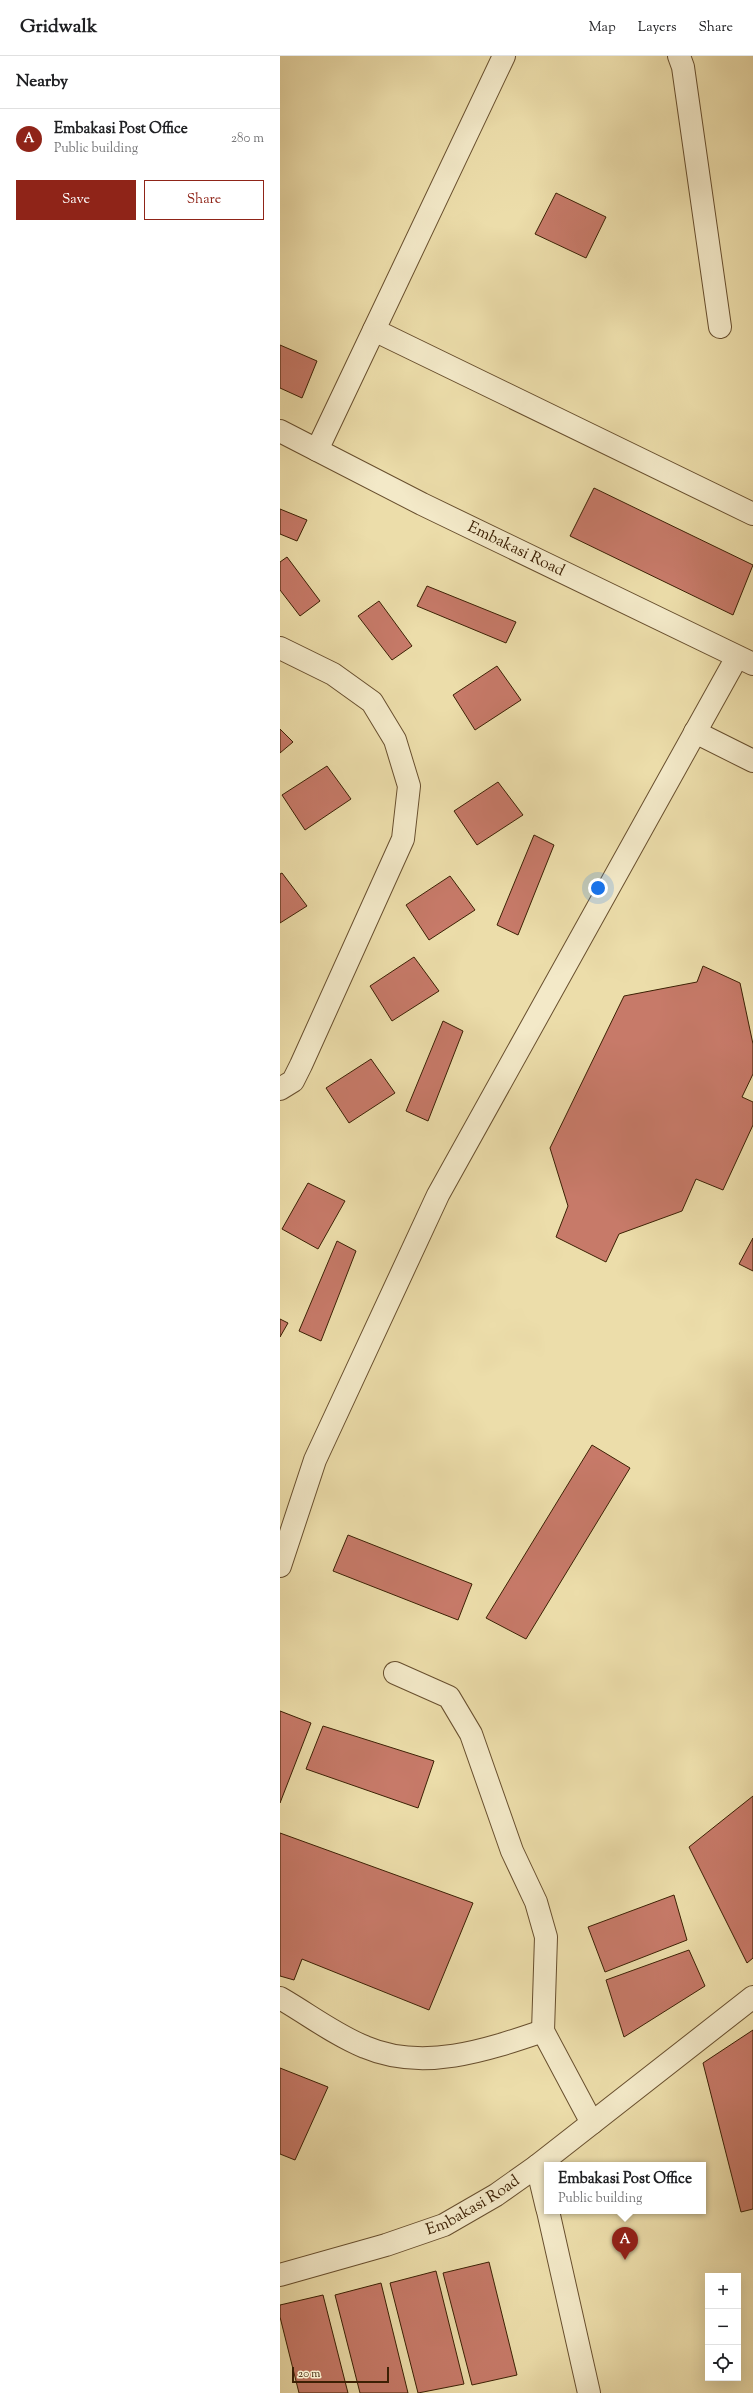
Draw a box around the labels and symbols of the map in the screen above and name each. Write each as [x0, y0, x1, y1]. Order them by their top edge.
street label: Embakasi Road [464, 516, 568, 583]
your location [588, 878, 608, 898]
street label: Embakasi Road [423, 2170, 525, 2242]
pin: A [612, 2227, 638, 2260]
scale bar [292, 2365, 389, 2384]

